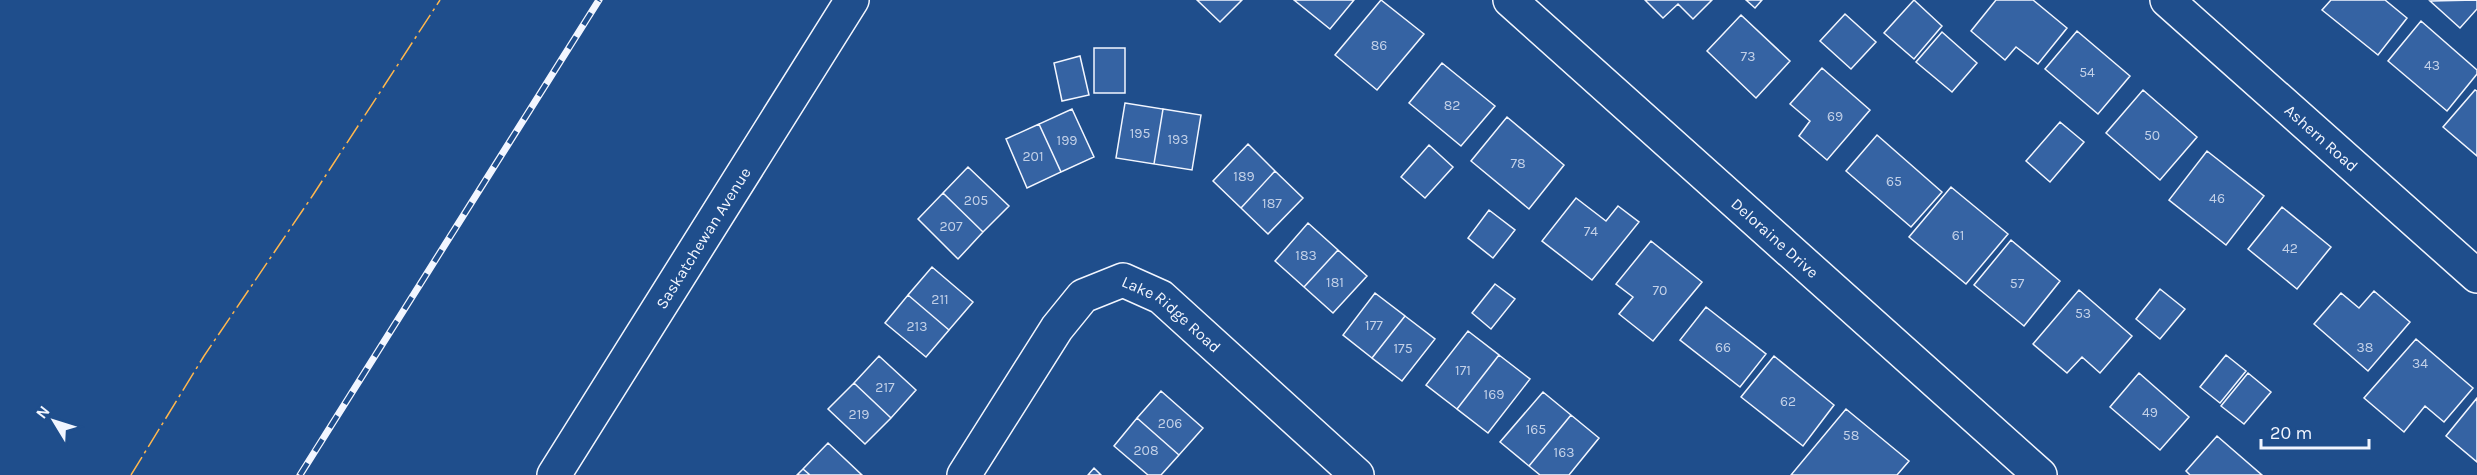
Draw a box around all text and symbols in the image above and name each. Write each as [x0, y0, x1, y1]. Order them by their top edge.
house number: 86 [1371, 37, 1387, 54]
house number: 73 [1741, 48, 1755, 65]
house number: 43 [2424, 57, 2440, 74]
house number: 54 [2079, 64, 2095, 81]
house number: 82 [1444, 97, 1460, 114]
street label: Ashern Road [2281, 100, 2362, 175]
house number: 69 [1827, 108, 1843, 125]
house number: 195 [1130, 125, 1150, 142]
house number: 50 [2144, 127, 2160, 144]
house number: 193 [1167, 131, 1189, 148]
house number: 199 [1057, 132, 1077, 149]
house number: 201 [1022, 148, 1044, 165]
house number: 78 [1510, 155, 1526, 172]
street label: Saskatchewan Avenue [651, 164, 754, 312]
house number: 189 [1233, 168, 1255, 185]
house number: 65 [1886, 173, 1902, 190]
house number: 46 [2209, 190, 2225, 207]
house number: 205 [964, 192, 988, 209]
street label: Deloraine Drive [1728, 194, 1823, 282]
house number: 187 [1262, 195, 1282, 212]
house number: 207 [940, 218, 963, 235]
house number: 74 [1584, 223, 1598, 240]
house number: 61 [1952, 227, 1964, 244]
house number: 42 [2282, 240, 2298, 257]
house number: 183 [1295, 247, 1317, 264]
street label: Lake Ridge Road [1119, 271, 1225, 356]
house number: 181 [1326, 274, 1344, 291]
house number: 57 [2010, 275, 2025, 292]
house number: 70 [1653, 282, 1667, 299]
house number: 211 [931, 291, 949, 308]
house number: 53 [2075, 305, 2091, 322]
house number: 177 [1365, 317, 1383, 334]
house number: 213 [906, 318, 928, 335]
house number: 66 [1715, 339, 1731, 356]
house number: 38 [2357, 339, 2373, 356]
house number: 175 [1393, 340, 1413, 357]
house number: 34 [2412, 355, 2428, 372]
house number: 171 [1455, 362, 1471, 379]
house number: 217 [875, 379, 895, 396]
house number: 169 [1484, 386, 1504, 403]
north arrow [24, 391, 84, 451]
house number: 62 [1780, 393, 1796, 410]
text: N [32, 402, 54, 422]
house number: 49 [2142, 404, 2158, 421]
house number: 219 [849, 406, 869, 423]
scale bar [2261, 412, 2369, 450]
house number: 206 [1158, 415, 1182, 432]
house number: 165 [1526, 421, 1546, 438]
text: 20 m [2270, 422, 2312, 444]
house number: 58 [1843, 427, 1859, 444]
house number: 208 [1133, 442, 1159, 459]
house number: 163 [1554, 444, 1574, 461]

